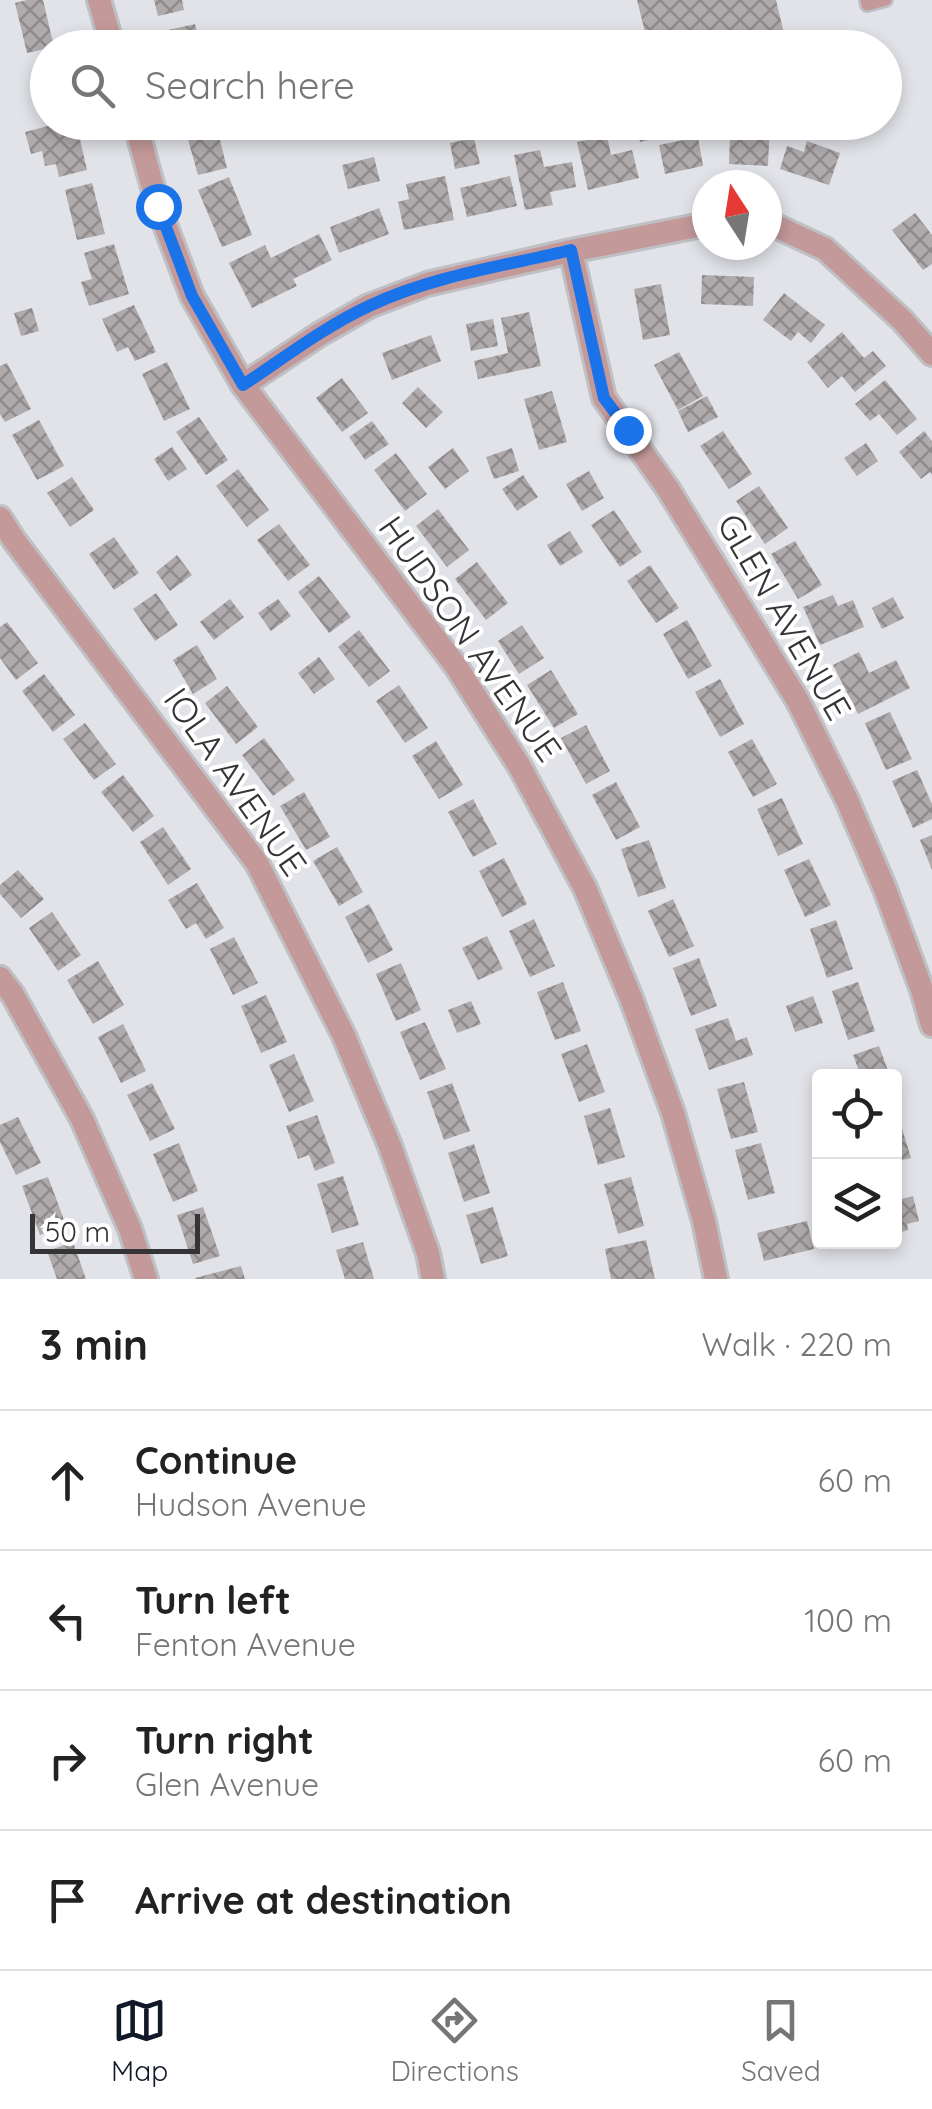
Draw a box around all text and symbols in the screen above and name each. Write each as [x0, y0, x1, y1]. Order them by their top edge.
search box [30, 30, 902, 140]
icon: search [65, 58, 120, 113]
text: Search here [145, 61, 355, 109]
north arrow [692, 170, 782, 260]
route start [136, 184, 182, 230]
route end [606, 408, 652, 454]
street label: GLEN AVENUE [708, 506, 862, 727]
street label: HUDSON AVENUE [370, 507, 572, 770]
street label: IOLA AVENUE [155, 679, 317, 884]
map controls [812, 1069, 902, 1249]
button: locate [812, 1069, 902, 1159]
button: layers [812, 1159, 902, 1249]
scale bar [30, 1209, 200, 1254]
text: 50 m [45, 1214, 110, 1249]
text: 3 min [40, 1318, 148, 1371]
text: Walk · 220 m [701, 1324, 892, 1364]
text: Continue [135, 1436, 297, 1484]
icon: ahead [40, 1453, 95, 1508]
text: 60 m [818, 1460, 892, 1500]
text: Hudson Avenue [135, 1484, 367, 1524]
text: Turn left [135, 1576, 291, 1624]
icon: left [40, 1593, 95, 1648]
text: 100 m [804, 1600, 892, 1640]
text: Fenton Avenue [135, 1624, 356, 1664]
text: Turn right [135, 1716, 314, 1764]
icon: right [40, 1733, 95, 1788]
text: 60 m [818, 1740, 892, 1780]
text: Glen Avenue [135, 1764, 319, 1804]
icon: arrive [40, 1873, 95, 1928]
text: Arrive at destination [135, 1876, 512, 1924]
tab: Map [111, 1993, 168, 2088]
tab: Directions [390, 1993, 519, 2088]
tab: Saved [741, 1993, 821, 2088]

